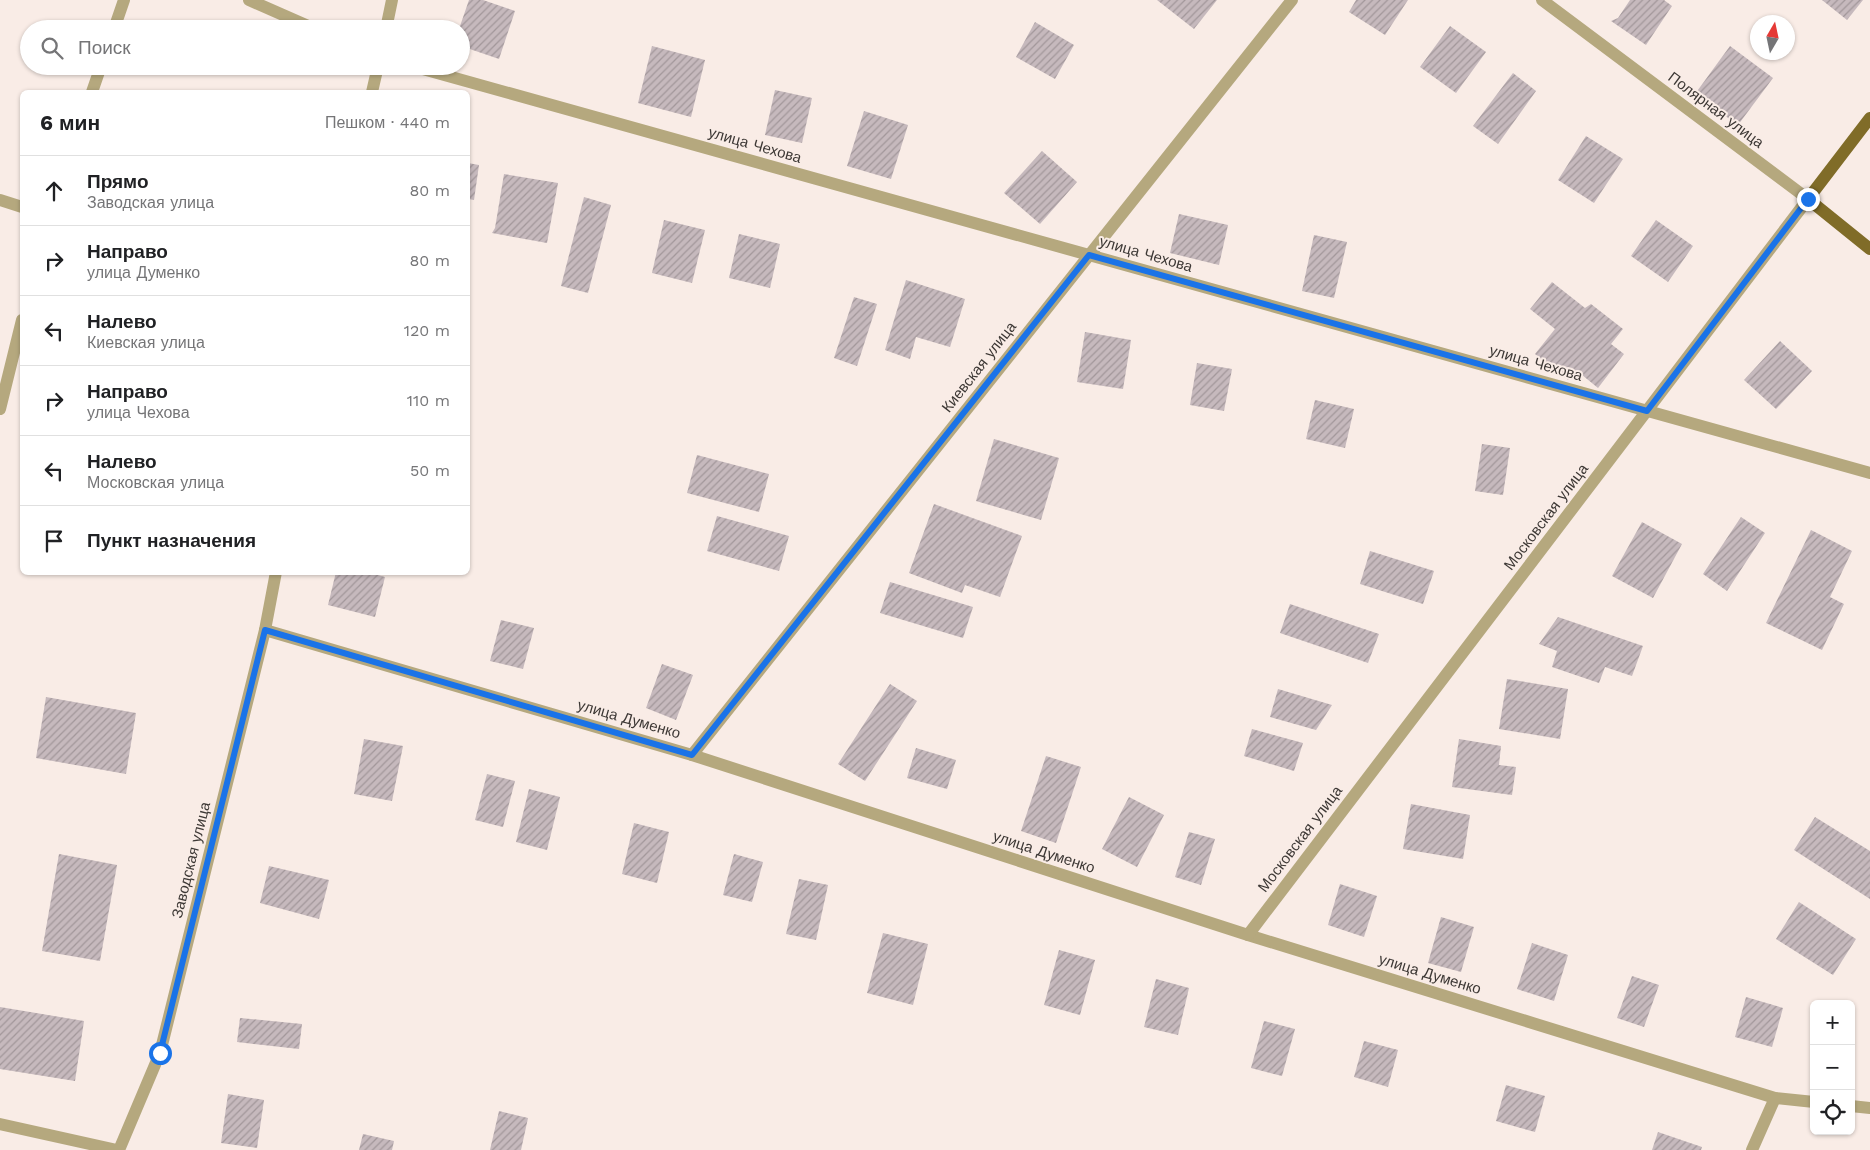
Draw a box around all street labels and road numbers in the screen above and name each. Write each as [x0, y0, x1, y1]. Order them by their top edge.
street label: Полярная улица [1665, 68, 1768, 152]
street label: улица Чехова [706, 123, 804, 167]
street label: улица Чехова [1097, 232, 1195, 276]
street label: Киевская улица [938, 317, 1021, 416]
street label: улица Чехова [1487, 341, 1585, 385]
street label: Московская улица [1500, 460, 1592, 574]
street label: улица Думенко [575, 696, 683, 742]
street label: Московская улица [1254, 782, 1346, 896]
street label: Заводская улица [168, 799, 214, 920]
street label: улица Думенко [991, 827, 1097, 877]
street label: улица Думенко [1377, 950, 1483, 998]

